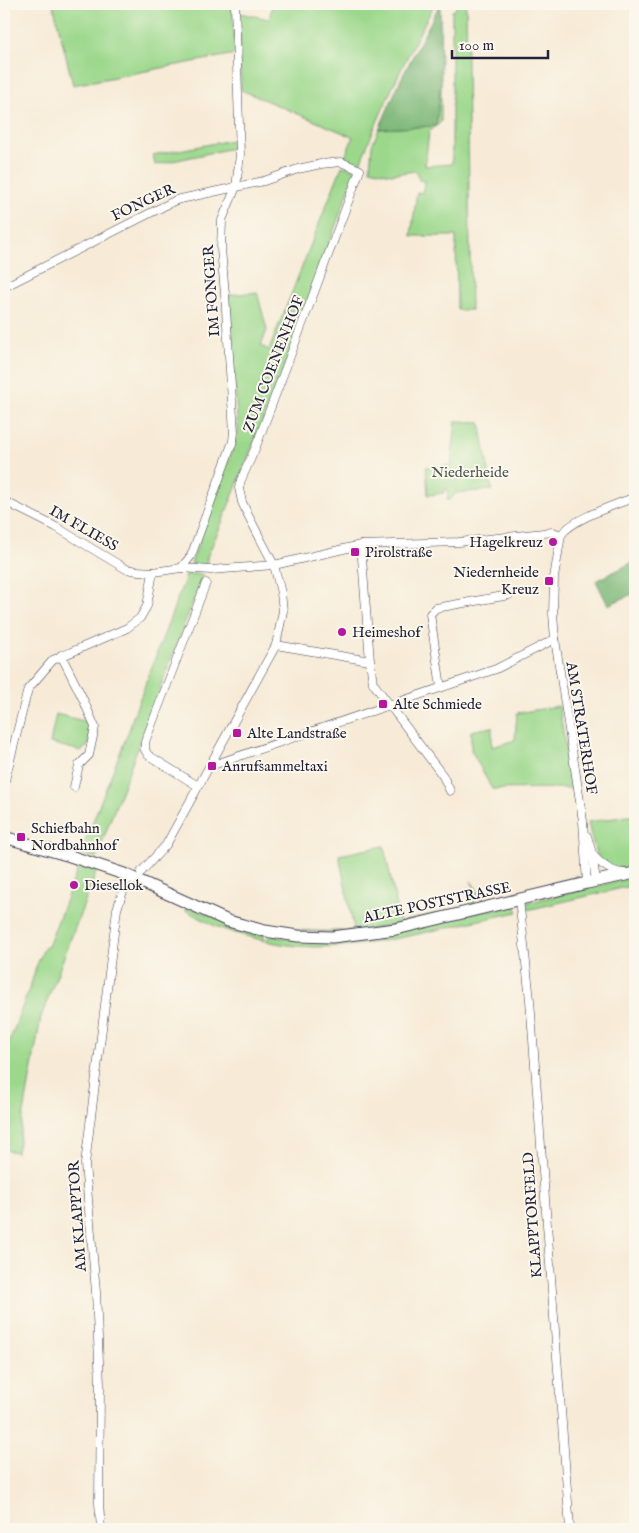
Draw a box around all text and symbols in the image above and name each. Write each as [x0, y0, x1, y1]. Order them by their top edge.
scale bar [452, 28, 548, 60]
text: 100 m [459, 36, 495, 55]
street label: FONGER [108, 179, 179, 225]
street label: IM FONGER [199, 244, 224, 338]
street label: ZUM COENENHOF [239, 293, 308, 435]
park label: Niederheide [431, 463, 509, 482]
street label: IM FLIESS [46, 501, 122, 556]
place label: Hagelkreuz [469, 533, 543, 552]
marker: Hagelkreuz [547, 536, 559, 548]
place label: Pirolstraße [365, 543, 432, 562]
marker: Pirolstraße [349, 546, 361, 558]
place label: Niedernheide Kreuz [453, 563, 539, 599]
marker: Niedernheide Kreuz [543, 575, 555, 587]
place label: Heimeshof [352, 623, 423, 642]
marker: Heimeshof [336, 626, 348, 638]
street label: AM STRATERHOF [561, 659, 601, 796]
place label: Alte Schmiede [392, 695, 482, 714]
marker: Alte Schmiede [377, 698, 389, 710]
place label: Alte Landstraße [246, 724, 347, 743]
marker: Alte Landstraße [231, 727, 243, 739]
place label: Anrufsammeltaxi [221, 757, 328, 776]
marker: Anrufsammeltaxi [206, 760, 218, 772]
place label: Schiefbahn Nordbahnhof [31, 819, 120, 855]
marker: Schiefbahn Nordbahnhof [15, 831, 27, 843]
place label: Diesellok [84, 876, 144, 895]
street label: ALTE POSTSTRASSE [361, 878, 513, 928]
marker: Diesellok [68, 879, 80, 891]
street label: KLAPPTORFELD [519, 1151, 546, 1279]
street label: AM KLAPPTOR [64, 1159, 91, 1273]

